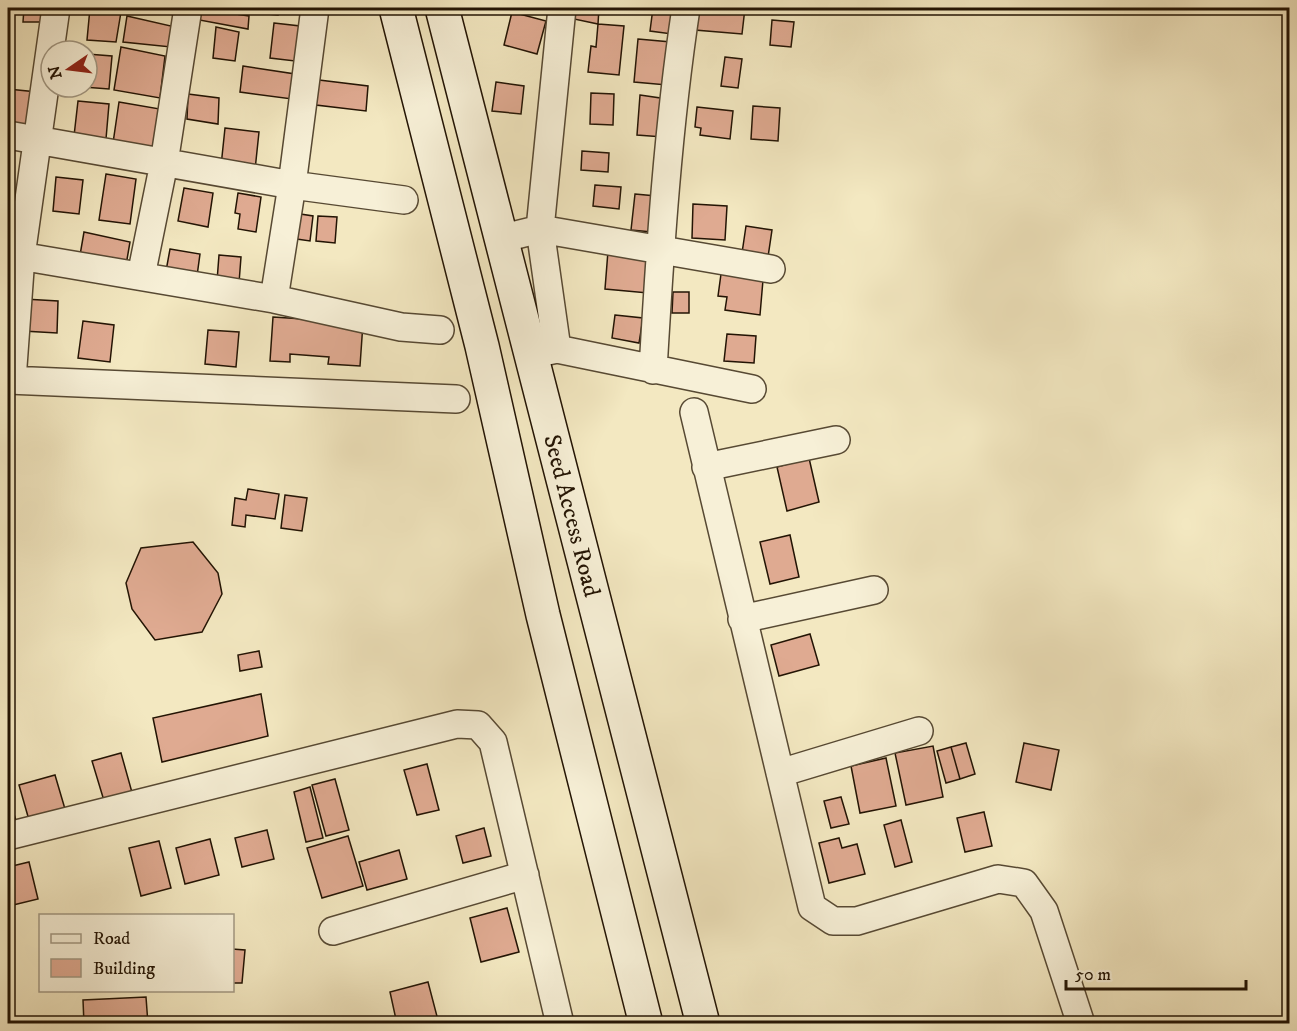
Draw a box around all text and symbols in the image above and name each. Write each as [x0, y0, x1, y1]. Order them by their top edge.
north arrow [39, 39, 99, 99]
text: N [44, 64, 67, 81]
street label: Seed Access Road [536, 431, 607, 600]
legend [39, 914, 234, 992]
text: Road [93, 928, 130, 950]
scale bar [1066, 953, 1246, 991]
text: Building [93, 958, 155, 980]
text: 50 m [1075, 964, 1111, 986]

